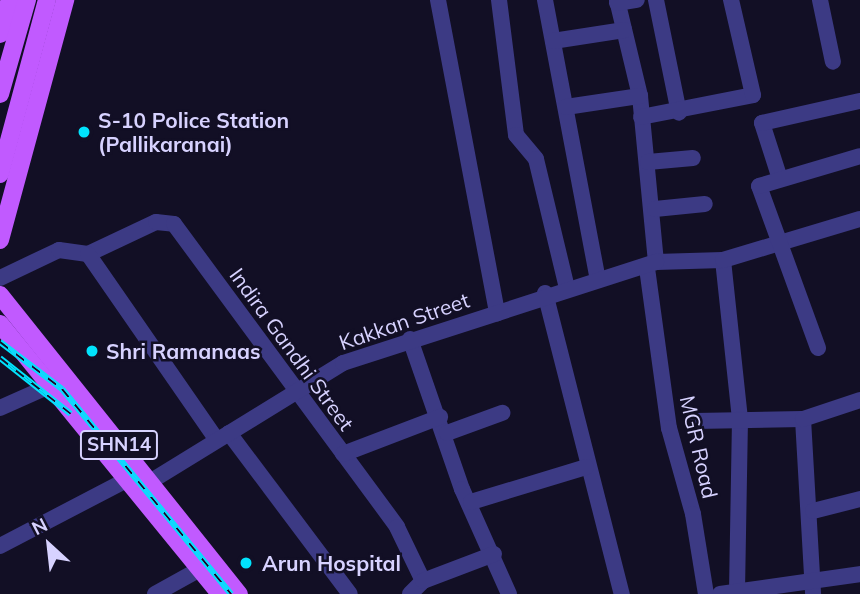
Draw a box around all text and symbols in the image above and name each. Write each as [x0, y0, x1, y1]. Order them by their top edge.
place label: S-10 Police Station (Pallikaranai) [98, 107, 289, 157]
marker: S-10 Police Station (Pallikaranai) [76, 124, 92, 140]
street label: Indira Gandhi Street [225, 263, 359, 435]
street label: Kakkan Street [336, 287, 472, 355]
place label: Shri Ramanaas [106, 338, 260, 364]
marker: Shri Ramanaas [84, 343, 100, 359]
street label: MGR Road [675, 393, 723, 501]
road number: SHN14 [79, 430, 159, 460]
north arrow [14, 510, 84, 580]
text: N [28, 512, 51, 540]
place label: Arun Hospital [262, 550, 401, 576]
marker: Arun Hospital [236, 553, 256, 573]

